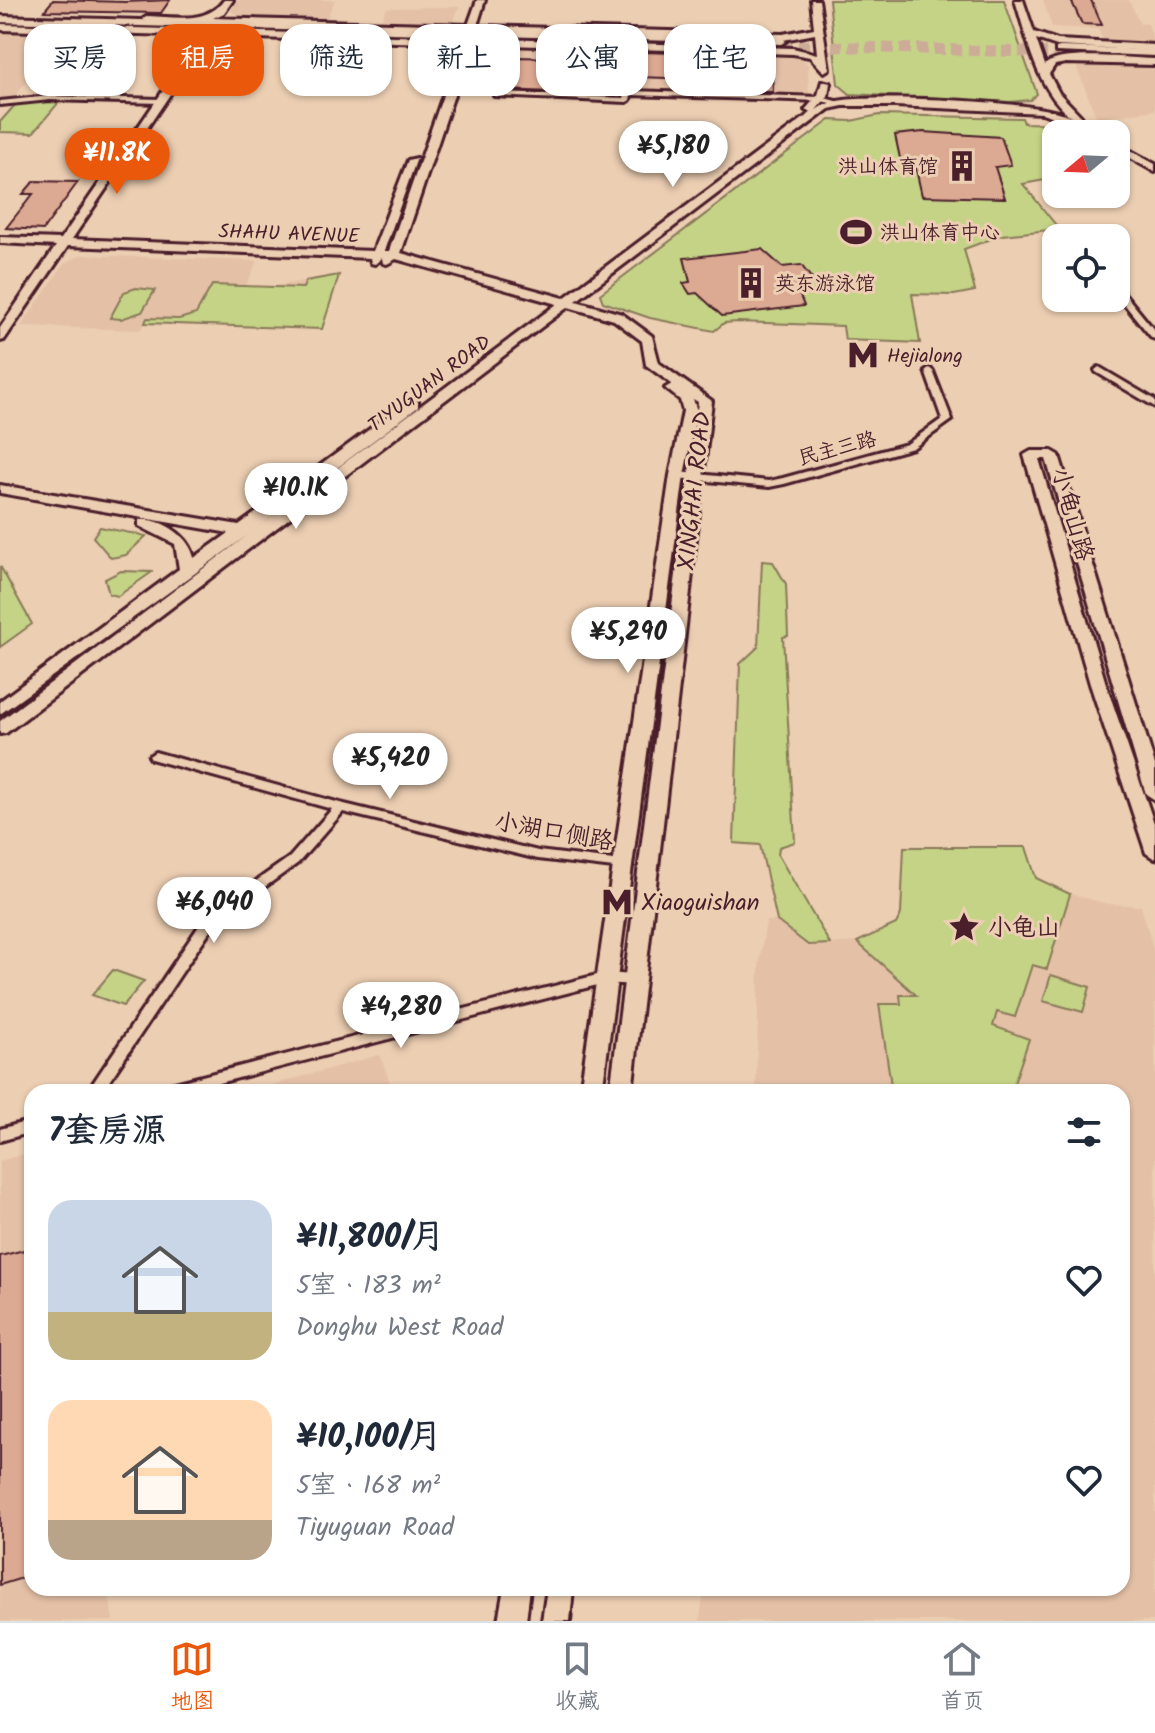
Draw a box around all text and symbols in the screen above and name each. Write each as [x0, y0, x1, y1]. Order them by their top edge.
chip: 买房 [24, 24, 136, 96]
chip: 租房 [152, 24, 264, 96]
chip: 筛选 [280, 24, 392, 96]
chip: 新上 [408, 24, 520, 96]
chip: 公寓 [536, 24, 648, 96]
chip: 住宅 [664, 24, 776, 96]
north arrow [1042, 120, 1130, 208]
map controls [1042, 120, 1130, 312]
pin: ¥5,180 [608, 121, 738, 189]
text: ¥5,180 [637, 126, 709, 168]
pin: ¥11.8K [52, 128, 182, 196]
text: ¥11.8K [83, 133, 151, 175]
building icon: 洪山体育馆 [945, 149, 979, 183]
place label: 洪山体育馆 [838, 152, 938, 184]
sports icon: 洪山体育中心 [839, 215, 873, 249]
street label: SHAHU AVENUE [218, 217, 361, 253]
place label: 洪山体育中心 [880, 218, 1000, 250]
button: locate [1042, 224, 1130, 312]
building icon: 英东游泳馆 [734, 266, 768, 300]
place label: 英东游泳馆 [775, 269, 875, 301]
street label: TIYUGUAN ROAD [362, 327, 499, 442]
metro station icon: Hejialong [846, 338, 880, 372]
place label: Hejialong [887, 341, 963, 373]
street label: XINGHAI ROAD [668, 410, 723, 573]
street label: 民主三路 [795, 424, 881, 476]
pin: ¥10.1K [231, 463, 361, 531]
street label: 小龟山路 [1040, 463, 1104, 566]
text: ¥10.1K [263, 468, 329, 510]
pin: ¥5,290 [563, 607, 693, 675]
text: ¥5,290 [589, 612, 667, 654]
pin: ¥5,420 [325, 733, 455, 801]
text: ¥5,420 [351, 738, 429, 780]
street label: 小湖口侧路 [491, 803, 616, 862]
pin: ¥6,040 [149, 877, 279, 945]
text: ¥6,040 [175, 882, 253, 924]
place label: Xiaoguishan [641, 884, 760, 923]
metro station icon: Xiaoguishan [600, 885, 634, 919]
place label: 小龟山 [988, 909, 1060, 948]
place icon: 小龟山 [947, 910, 981, 944]
pin: ¥4,280 [336, 982, 466, 1050]
text: ¥4,280 [361, 987, 441, 1029]
text: 7套房源 [48, 1105, 166, 1159]
icon: filters [1062, 1110, 1106, 1154]
text: ¥11,800/月 [296, 1211, 445, 1265]
icon: home [112, 1232, 208, 1328]
icon: heart [1062, 1258, 1106, 1302]
text: 5室 · 183 m² [296, 1265, 441, 1307]
text: Donghu West Road [296, 1307, 503, 1349]
text: ¥10,100/月 [296, 1411, 442, 1465]
icon: home [112, 1432, 208, 1528]
icon: heart [1062, 1458, 1106, 1502]
text: 5室 · 168 m² [296, 1465, 440, 1507]
text: Tiyuguan Road [296, 1507, 454, 1549]
tab: 地图 [170, 1637, 215, 1720]
tab: 收藏 [555, 1637, 600, 1720]
tab: 首页 [940, 1637, 985, 1720]

